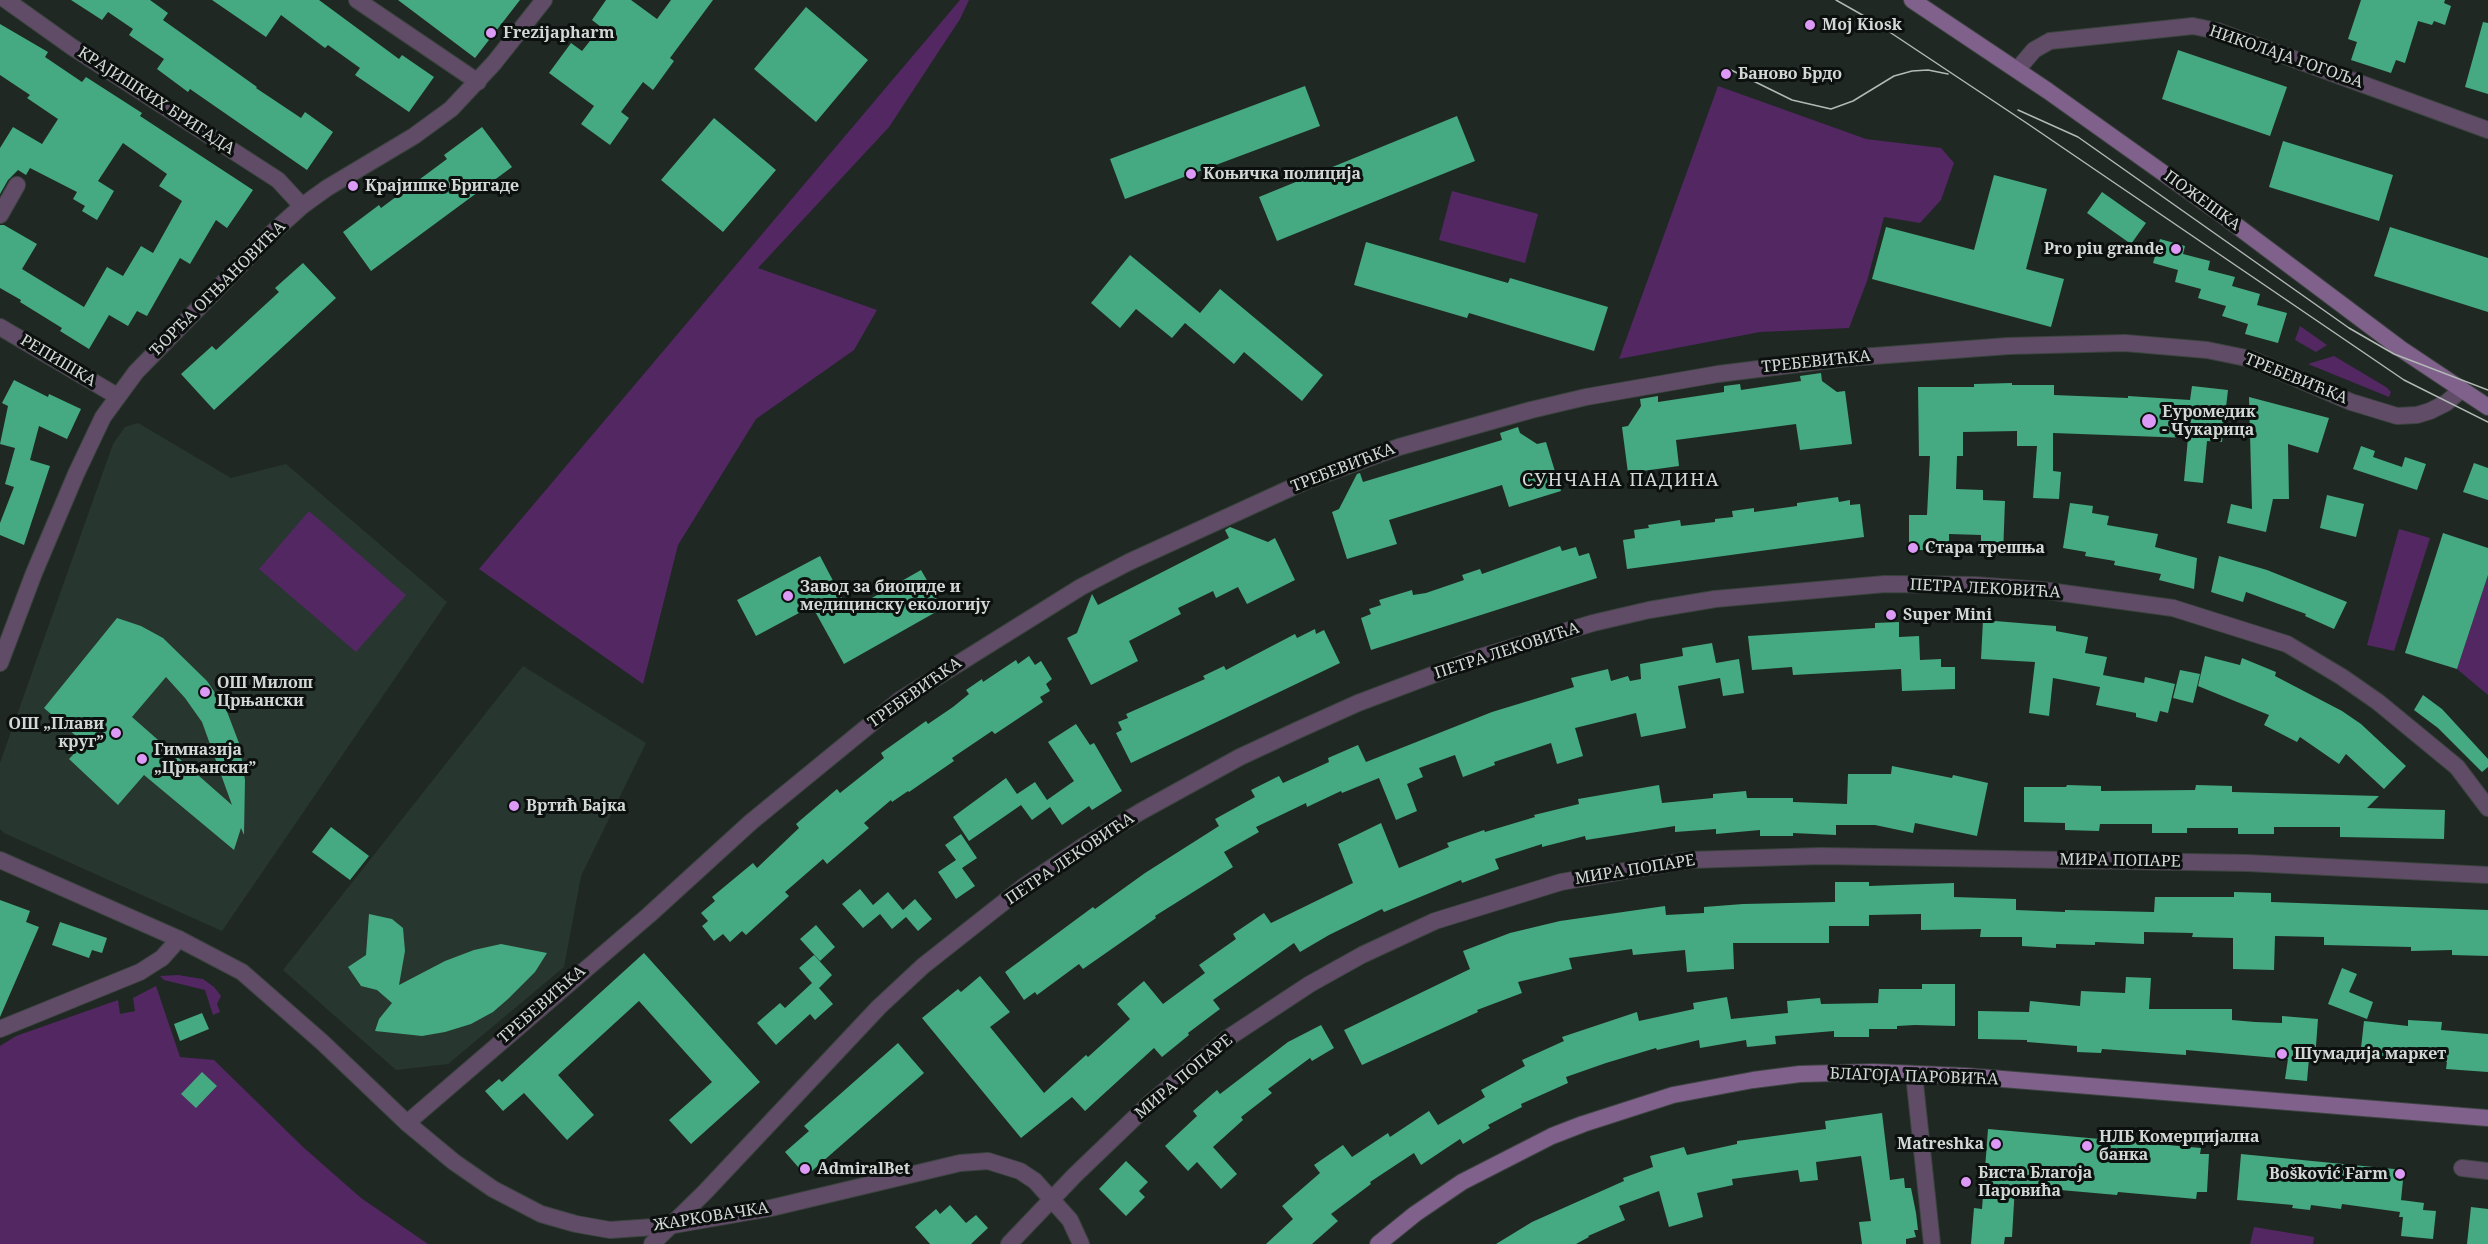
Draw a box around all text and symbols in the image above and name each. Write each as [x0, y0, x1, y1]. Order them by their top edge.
place label: Moj Kiosk [1822, 15, 1902, 35]
marker: Moj Kiosk [1803, 18, 1817, 32]
street label: НИКОЛАЈА ГОГОЉА [2207, 22, 2365, 92]
place label: Frezijapharm [503, 23, 614, 43]
marker: Frezijapharm [484, 26, 498, 40]
street label: КРАЈИШКИХ БРИГАДА [74, 43, 238, 159]
place label: Баново Брдо [1738, 64, 1842, 84]
marker: Баново Брдо [1719, 67, 1733, 81]
place label: Коњичка полиција [1203, 164, 1361, 184]
marker: Коњичка полиција [1184, 167, 1198, 181]
street label: ПОЖЕШКА [2160, 167, 2244, 235]
place label: Крајишке Бригаде [365, 176, 519, 196]
marker: Крајишке Бригаде [346, 179, 360, 193]
street label: ЂОРЂА ОГЊАНОВИЋА [146, 217, 290, 361]
place label: Pro piu grande [2044, 239, 2164, 259]
marker: Pro piu grande [2169, 242, 2183, 256]
street label: РЕПИШКА [17, 331, 99, 391]
street label: ТРЕБЕВИЋКА [1761, 347, 1871, 377]
street label: ТРЕБЕВИЋКА [2242, 350, 2350, 408]
place label: Еуромедик - Чукарица [2162, 402, 2256, 440]
marker: Еуромедик - Чукарица [2140, 412, 2158, 430]
street label: ТРЕБЕВИЋКА [1288, 439, 1398, 497]
district label: СУНЧАНА ПАДИНА [1522, 470, 1720, 492]
place label: Стара трешња [1925, 538, 2045, 558]
marker: Стара трешња [1906, 541, 1920, 555]
street label: ПЕТРА ЛЕКОВИЋА [1909, 575, 2061, 603]
place label: Завод за биоциде и медицинску екологију [800, 577, 990, 615]
marker: Завод за биоциде и медицинску екологију [781, 589, 795, 603]
place label: Super Mini [1903, 605, 1992, 625]
marker: Super Mini [1884, 608, 1898, 622]
street label: ПЕТРА ЛЕКОВИЋА [1432, 619, 1582, 683]
street label: ТРЕБЕВИЋКА [865, 654, 965, 732]
place label: ОШ Милош Црњански [217, 673, 313, 711]
marker: ОШ Милош Црњански [198, 685, 212, 699]
place label: ОШ „Плави круг” [9, 714, 104, 752]
marker: ОШ „Плави круг” [109, 726, 123, 740]
place label: Гимназија „Црњански” [154, 740, 256, 778]
marker: Гимназија „Црњански” [135, 752, 149, 766]
place label: Вртић Бајка [526, 796, 626, 816]
marker: Вртић Бајка [507, 799, 521, 813]
street label: ПЕТРА ЛЕКОВИЋА [1002, 809, 1138, 909]
street label: МИРА ПОПАРЕ [2059, 850, 2181, 872]
street label: МИРА ПОПАРЕ [1573, 851, 1697, 889]
street label: ТРЕБЕВИЋКА [494, 962, 590, 1048]
street label: МИРА ПОПАРЕ [1131, 1031, 1237, 1123]
place label: Шумадија маркет [2294, 1044, 2446, 1064]
marker: Шумадија маркет [2275, 1047, 2289, 1061]
street label: БЛАГОЈА ПАРОВИЋА [1829, 1064, 1999, 1090]
place label: НЛБ Комерцијална банка [2099, 1127, 2259, 1165]
place label: Matreshka [1897, 1134, 1984, 1154]
marker: Matreshka [1989, 1137, 2003, 1151]
marker: НЛБ Комерцијална банка [2080, 1139, 2094, 1153]
place label: AdmiralBet [817, 1159, 910, 1179]
marker: AdmiralBet [798, 1162, 812, 1176]
place label: Биста Благоја Паровића [1978, 1163, 2092, 1201]
place label: Bošković Farm [2269, 1164, 2388, 1184]
marker: Bošković Farm [2393, 1167, 2407, 1181]
marker: Биста Благоја Паровића [1959, 1175, 1973, 1189]
street label: ЖАРКОВАЧКА [652, 1198, 770, 1236]

